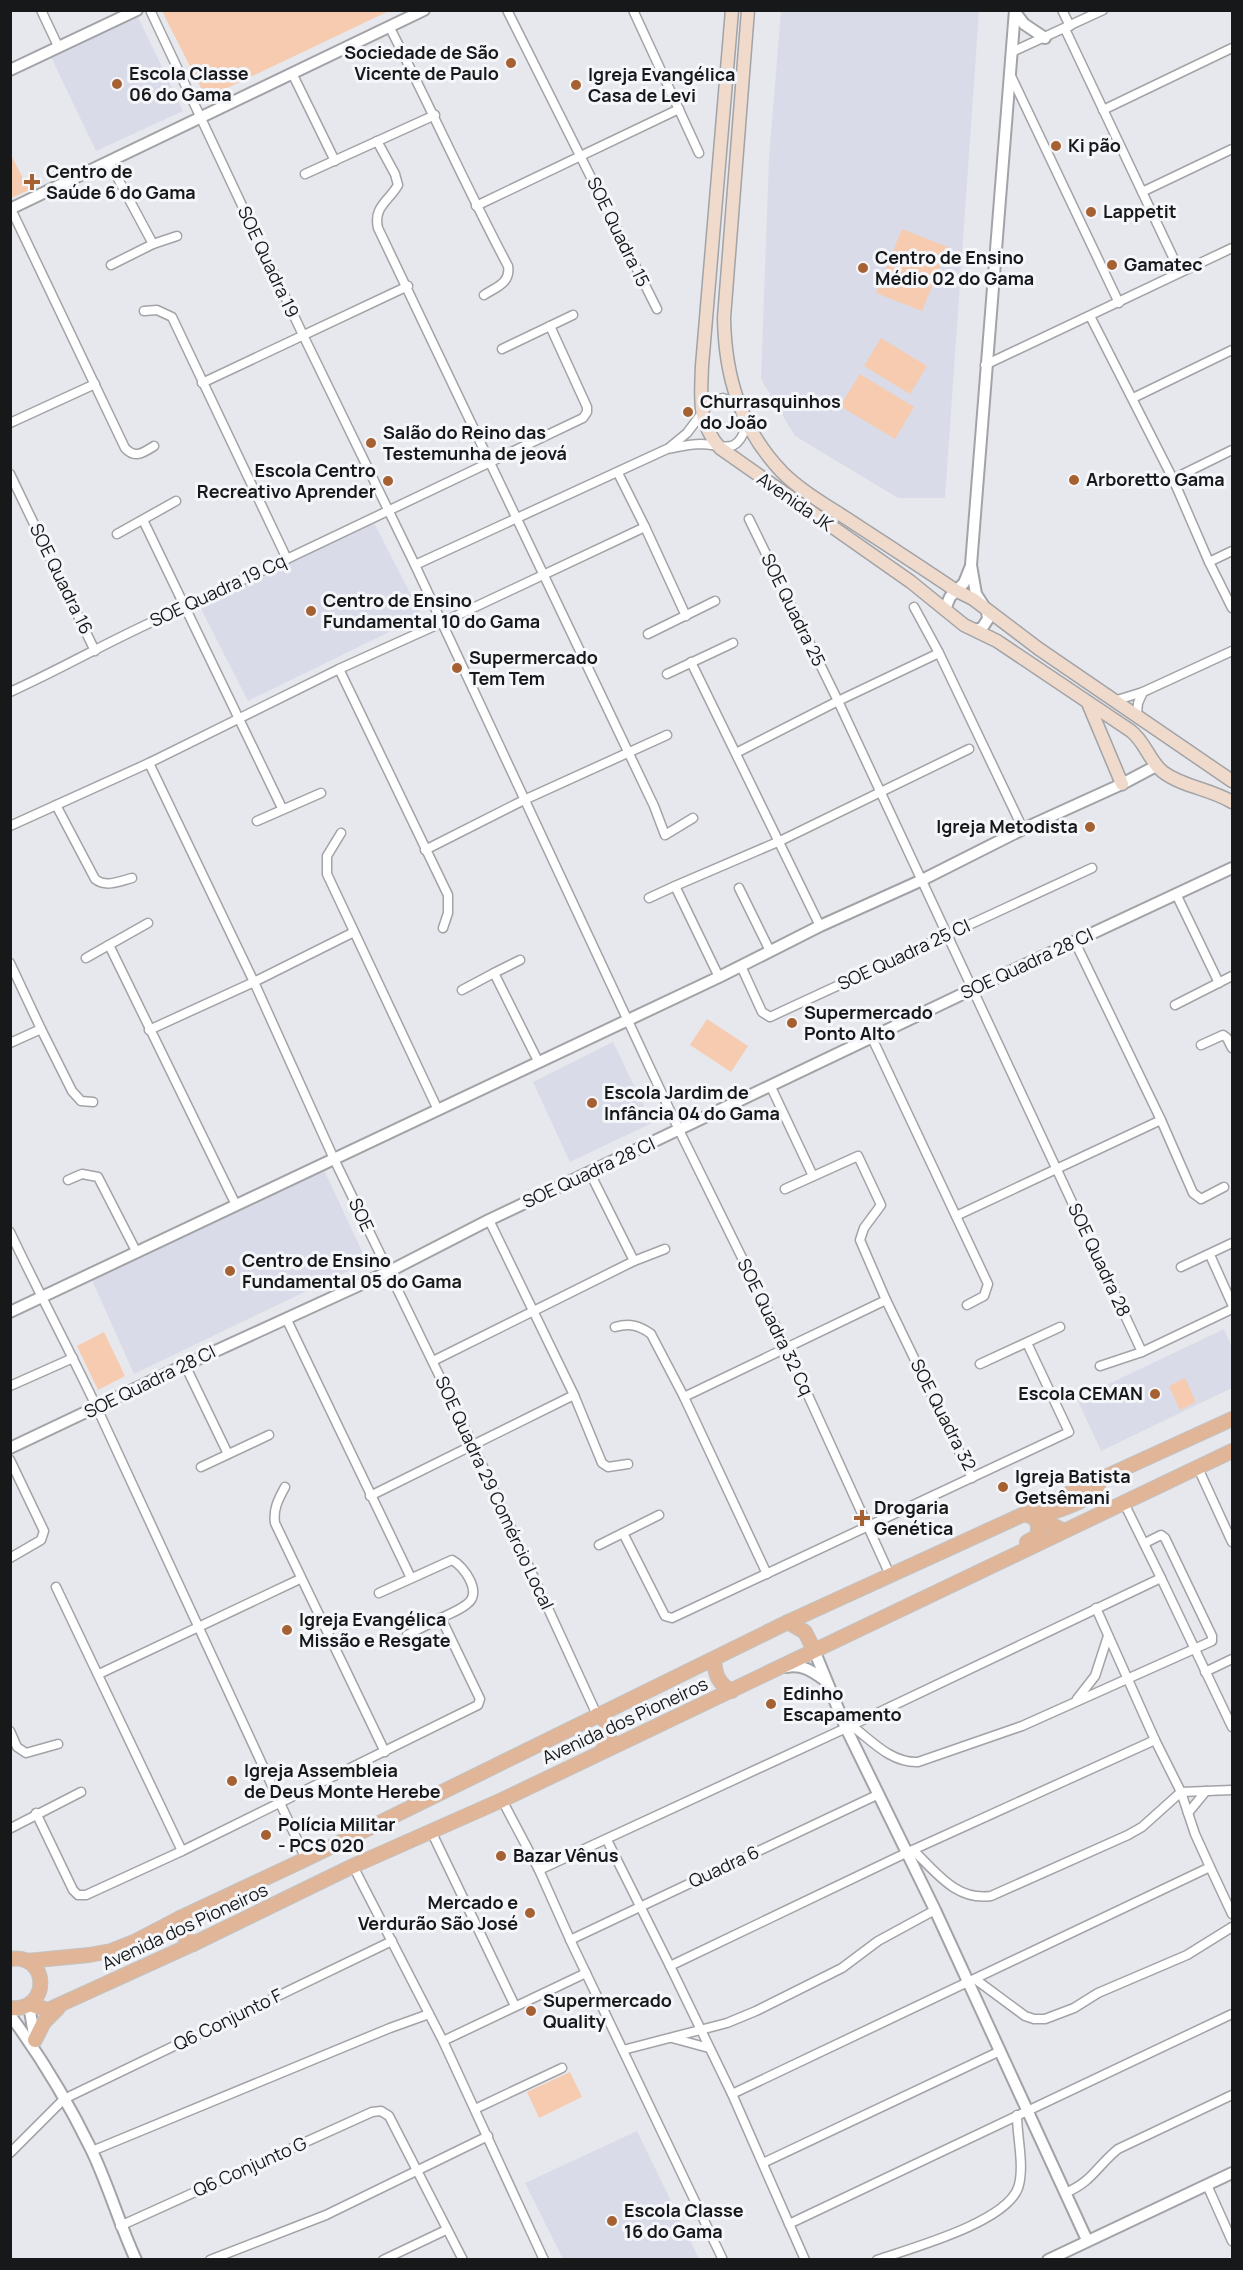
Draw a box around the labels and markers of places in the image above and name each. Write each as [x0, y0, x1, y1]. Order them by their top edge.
place label: Sociedade de São Vicente de Paulo [344, 40, 499, 85]
marker: Sociedade de São Vicente de Paulo [504, 56, 518, 70]
place label: Escola Classe 06 do Gama [129, 61, 249, 106]
place label: Igreja Evangélica Casa de Levi [588, 62, 735, 107]
marker: Escola Classe 06 do Gama [110, 77, 124, 91]
marker: Igreja Evangélica Casa de Levi [569, 78, 583, 92]
place label: Ki pão [1068, 133, 1121, 157]
marker: Ki pão [1049, 139, 1063, 153]
place label: Centro de Saúde 6 do Gama [46, 159, 196, 204]
marker: Centro de Saúde 6 do Gama [23, 173, 41, 191]
place label: Lappetit [1103, 199, 1177, 223]
marker: Lappetit [1084, 205, 1098, 219]
place label: Centro de Ensino Médio 02 do Gama [875, 245, 1034, 290]
place label: Gamatec [1124, 252, 1203, 276]
marker: Gamatec [1105, 258, 1119, 272]
marker: Centro de Ensino Médio 02 do Gama [856, 261, 870, 275]
place label: Churrasquinhos do João [700, 389, 841, 434]
marker: Churrasquinhos do João [681, 405, 695, 419]
place label: Salão do Reino das Testemunha de jeová [383, 420, 567, 465]
marker: Salão do Reino das Testemunha de jeová [364, 436, 378, 450]
place label: Escola Centro Recreativo Aprender [197, 458, 376, 503]
place label: Arboretto Gama [1086, 467, 1225, 491]
marker: Arboretto Gama [1067, 473, 1081, 487]
marker: Escola Centro Recreativo Aprender [381, 474, 395, 488]
place label: Centro de Ensino Fundamental 10 do Gama [323, 588, 540, 633]
marker: Centro de Ensino Fundamental 10 do Gama [304, 604, 318, 618]
place label: Supermercado Tem Tem [469, 645, 598, 690]
marker: Supermercado Tem Tem [450, 661, 464, 675]
place label: Igreja Metodista [936, 814, 1078, 838]
marker: Igreja Metodista [1083, 820, 1097, 834]
place label: Supermercado Ponto Alto [804, 1000, 933, 1045]
marker: Supermercado Ponto Alto [785, 1016, 799, 1030]
place label: Escola Jardim de Infância 04 do Gama [604, 1080, 780, 1125]
marker: Escola Jardim de Infância 04 do Gama [585, 1096, 599, 1110]
place label: Centro de Ensino Fundamental 05 do Gama [242, 1248, 462, 1293]
marker: Centro de Ensino Fundamental 05 do Gama [223, 1264, 237, 1278]
place label: Escola CEMAN [1018, 1381, 1143, 1405]
marker: Escola CEMAN [1148, 1387, 1162, 1401]
place label: Igreja Batista Getsêmani [1015, 1464, 1131, 1509]
marker: Igreja Batista Getsêmani [996, 1480, 1010, 1494]
place label: Drogaria Genética [874, 1495, 953, 1540]
marker: Drogaria Genética [855, 1511, 869, 1525]
place label: Igreja Evangélica Missão e Resgate [299, 1607, 451, 1652]
marker: Igreja Evangélica Missão e Resgate [280, 1623, 294, 1637]
place label: Edinho Escapamento [783, 1681, 902, 1726]
marker: Edinho Escapamento [764, 1697, 778, 1711]
place label: Igreja Assembleia de Deus Monte Herebe [244, 1758, 441, 1803]
marker: Igreja Assembleia de Deus Monte Herebe [225, 1774, 239, 1788]
place label: Polícia Militar - PCS 020 [278, 1812, 396, 1857]
marker: Polícia Militar - PCS 020 [259, 1828, 273, 1842]
place label: Bazar Vênus [513, 1843, 619, 1867]
marker: Bazar Vênus [494, 1849, 508, 1863]
place label: Mercado e Verdurão São José [358, 1890, 518, 1935]
marker: Mercado e Verdurão São José [523, 1906, 537, 1920]
place label: Supermercado Quality [543, 1988, 672, 2033]
marker: Supermercado Quality [524, 2004, 538, 2018]
place label: Escola Classe 16 do Gama [624, 2198, 744, 2243]
marker: Escola Classe 16 do Gama [605, 2214, 619, 2228]

